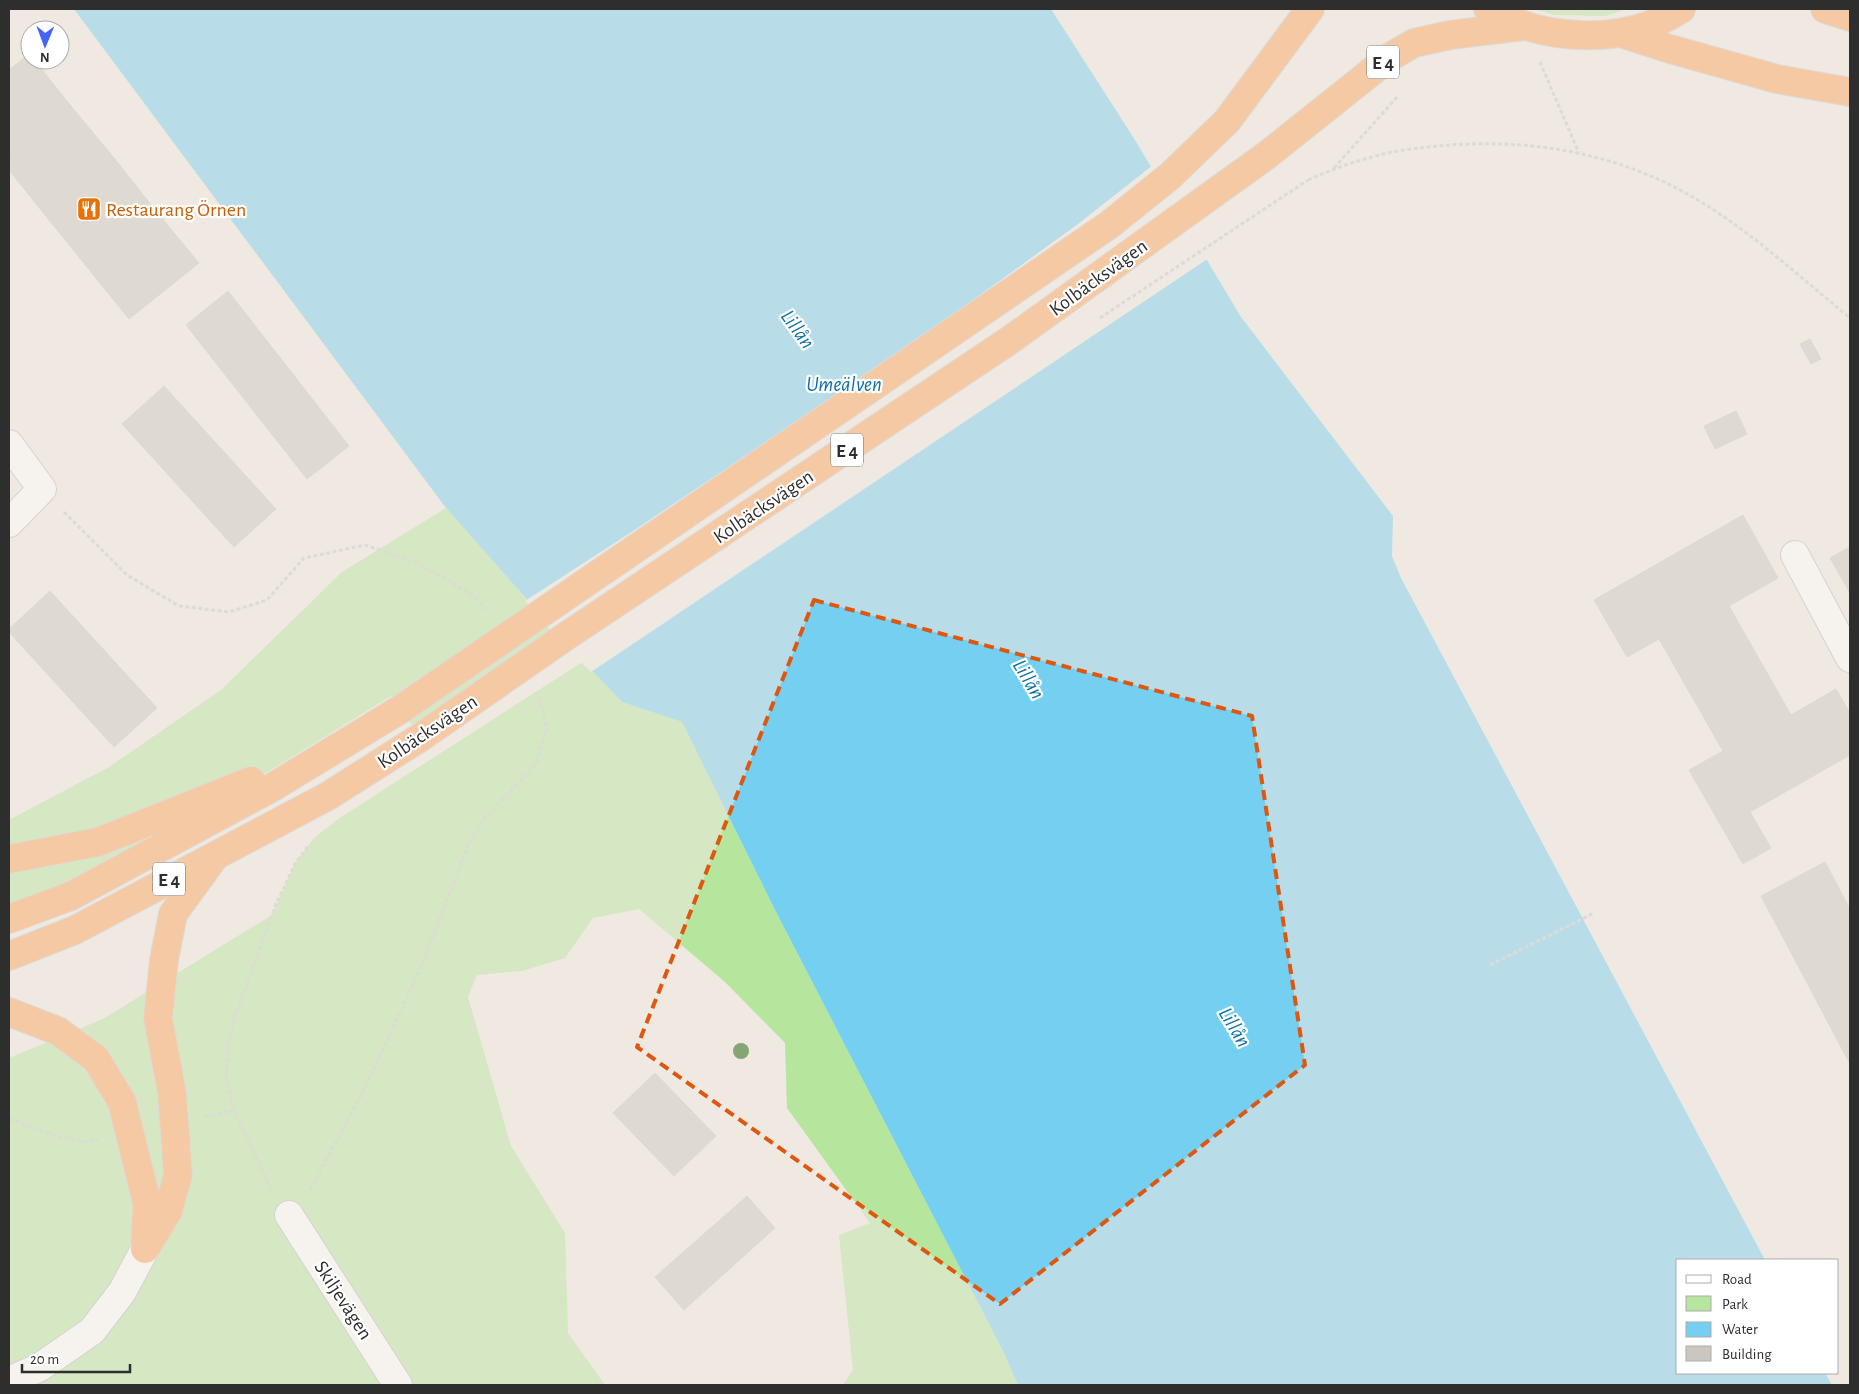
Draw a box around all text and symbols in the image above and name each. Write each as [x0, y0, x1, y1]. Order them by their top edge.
north arrow [20, 20, 70, 70]
road number: E 4 [1367, 46, 1399, 78]
text: N [40, 50, 50, 64]
restaurant icon: Restaurang Örnen [76, 196, 102, 222]
place label: Restaurang Örnen [106, 200, 246, 220]
street label: Kolbäcksvägen [1046, 236, 1151, 320]
water label: Lillån [777, 306, 819, 353]
water label: Umeälven [806, 374, 882, 395]
road number: E 4 [831, 434, 863, 466]
street label: Kolbäcksvägen [710, 466, 817, 547]
water label: Lillån [1009, 656, 1048, 703]
street label: Kolbäcksvägen [374, 691, 481, 772]
road number: E 4 [153, 862, 185, 896]
water label: Lillån [1215, 1004, 1254, 1051]
street label: Skiljevägen [310, 1258, 376, 1343]
legend [1676, 1259, 1839, 1374]
text: Road [1722, 1272, 1752, 1287]
text: Park [1722, 1297, 1748, 1312]
text: Water [1722, 1322, 1758, 1337]
scale bar [22, 1342, 130, 1374]
text: Building [1722, 1347, 1772, 1362]
text: 20 m [30, 1352, 59, 1367]

